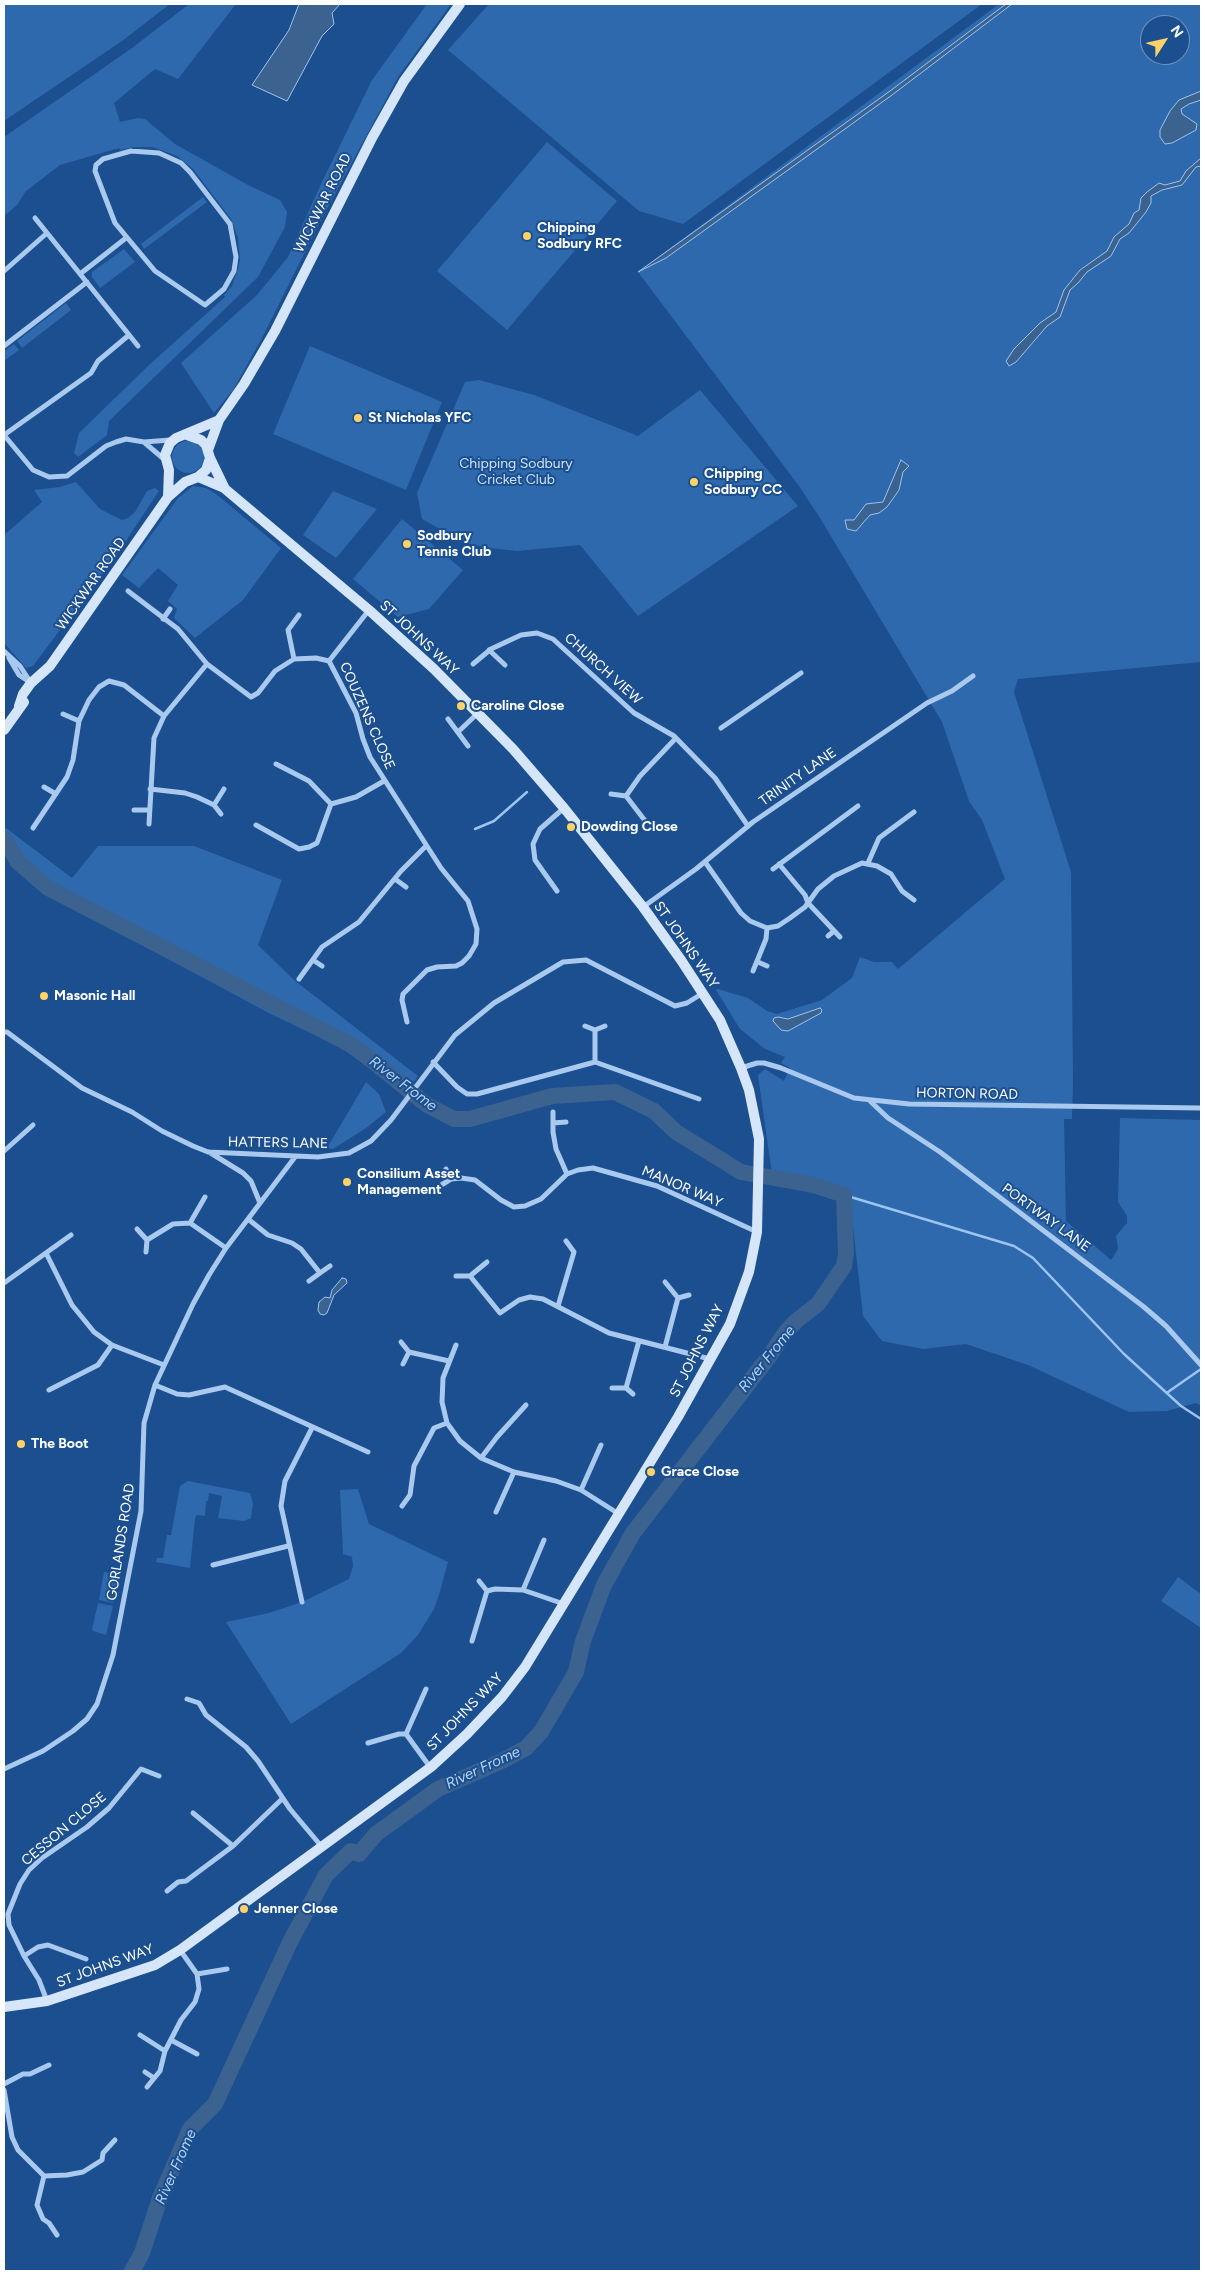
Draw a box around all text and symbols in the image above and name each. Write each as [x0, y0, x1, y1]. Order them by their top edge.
north arrow [1140, 15, 1190, 65]
text: N [1167, 22, 1187, 41]
street label: WICKWAR ROAD [291, 151, 355, 255]
place label: Chipping Sodbury RFC [537, 220, 622, 252]
marker: Chipping Sodbury RFC [521, 230, 533, 242]
place label: St Nicholas YFC [368, 410, 471, 426]
marker: St Nicholas YFC [352, 412, 364, 424]
park label: Chipping Sodbury Cricket Club [459, 456, 573, 488]
place label: Chipping Sodbury CC [704, 466, 782, 498]
marker: Chipping Sodbury CC [688, 476, 700, 488]
place label: Sodbury Tennis Club [417, 528, 491, 560]
street label: WICKWAR ROAD [53, 534, 129, 634]
marker: Sodbury Tennis Club [401, 538, 413, 550]
street label: ST JOHNS WAY [376, 597, 462, 679]
street label: CHURCH VIEW [561, 630, 645, 708]
street label: COUZENS CLOSE [336, 660, 398, 772]
place label: Caroline Close [471, 698, 564, 714]
marker: Caroline Close [455, 700, 467, 712]
street label: TRINITY LANE [756, 744, 840, 810]
place label: Dowding Close [581, 819, 678, 835]
marker: Dowding Close [565, 821, 577, 833]
street label: ST JOHNS WAY [650, 898, 722, 992]
place label: Masonic Hall [54, 988, 136, 1004]
marker: Masonic Hall [38, 990, 50, 1002]
water label: River Frome [366, 1053, 440, 1115]
street label: HORTON ROAD [916, 1085, 1018, 1103]
street label: HATTERS LANE [228, 1134, 328, 1152]
street label: MANOR WAY [639, 1162, 725, 1212]
place label: Consilium Asset Management [357, 1166, 460, 1198]
marker: Consilium Asset Management [341, 1176, 353, 1188]
street label: PORTWAY LANE [998, 1180, 1094, 1256]
street label: ST JOHNS WAY [666, 1302, 728, 1400]
water label: River Frome [735, 1322, 799, 1396]
place label: The Boot [31, 1436, 89, 1452]
marker: The Boot [15, 1438, 27, 1450]
place label: Grace Close [661, 1464, 739, 1480]
marker: Grace Close [645, 1466, 657, 1478]
street label: GORLANDS ROAD [103, 1482, 139, 1602]
street label: ST JOHNS WAY [424, 1669, 506, 1755]
water label: River Frome [443, 1743, 523, 1793]
street label: CESSON CLOSE [18, 1789, 110, 1869]
place label: Jenner Close [254, 1901, 338, 1917]
marker: Jenner Close [238, 1903, 250, 1915]
street label: ST JOHNS WAY [54, 1941, 156, 1991]
water label: River Frome [151, 2127, 201, 2207]

